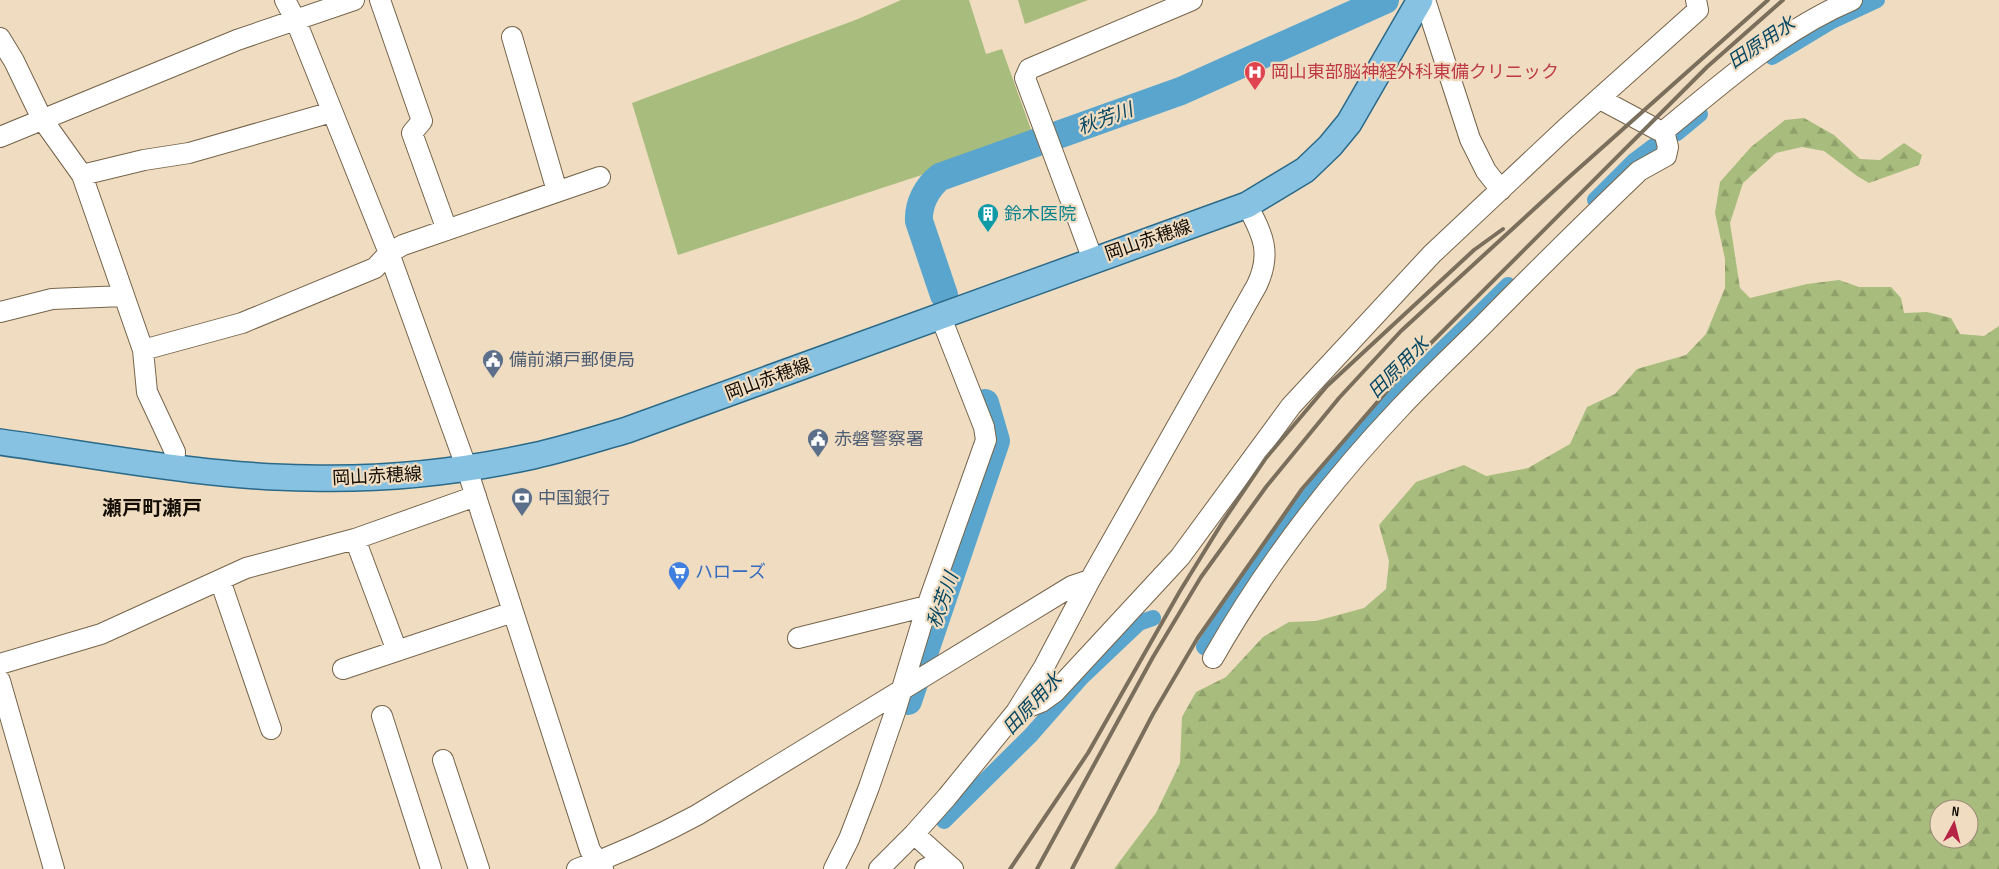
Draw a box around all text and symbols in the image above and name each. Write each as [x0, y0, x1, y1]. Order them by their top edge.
water label: 田原用水 [1724, 11, 1801, 74]
hospital icon: 岡山東部脳神経外科東備クリニック [1243, 60, 1267, 91]
place label: 岡山東部脳神経外科東備クリニック [1271, 62, 1559, 83]
water label: 秋芳川 [1075, 98, 1138, 140]
building icon: 鈴木医院 [976, 202, 1000, 233]
place label: 鈴木医院 [1004, 204, 1076, 225]
street label: 岡山赤穂線 [1102, 216, 1194, 265]
water label: 田原用水 [1364, 332, 1435, 403]
public building icon: 備前瀬戸郵便局 [481, 348, 505, 379]
place label: 備前瀬戸郵便局 [509, 350, 635, 371]
street label: 岡山赤穂線 [722, 354, 814, 405]
public building icon: 赤磐警察署 [806, 427, 830, 458]
place label: 赤磐警察署 [834, 429, 924, 450]
street label: 岡山赤穂線 [332, 464, 423, 489]
bank icon: 中国銀行 [510, 486, 534, 517]
place label: 中国銀行 [538, 488, 610, 509]
district label: 瀬戸町瀬戸 [102, 497, 202, 521]
supermarket icon: ハローズ [667, 560, 691, 591]
place label: ハローズ [695, 562, 766, 583]
water label: 秋芳川 [923, 568, 964, 631]
water label: 田原用水 [999, 667, 1069, 740]
north arrow [1929, 799, 1979, 849]
text: N [1951, 803, 1960, 820]

